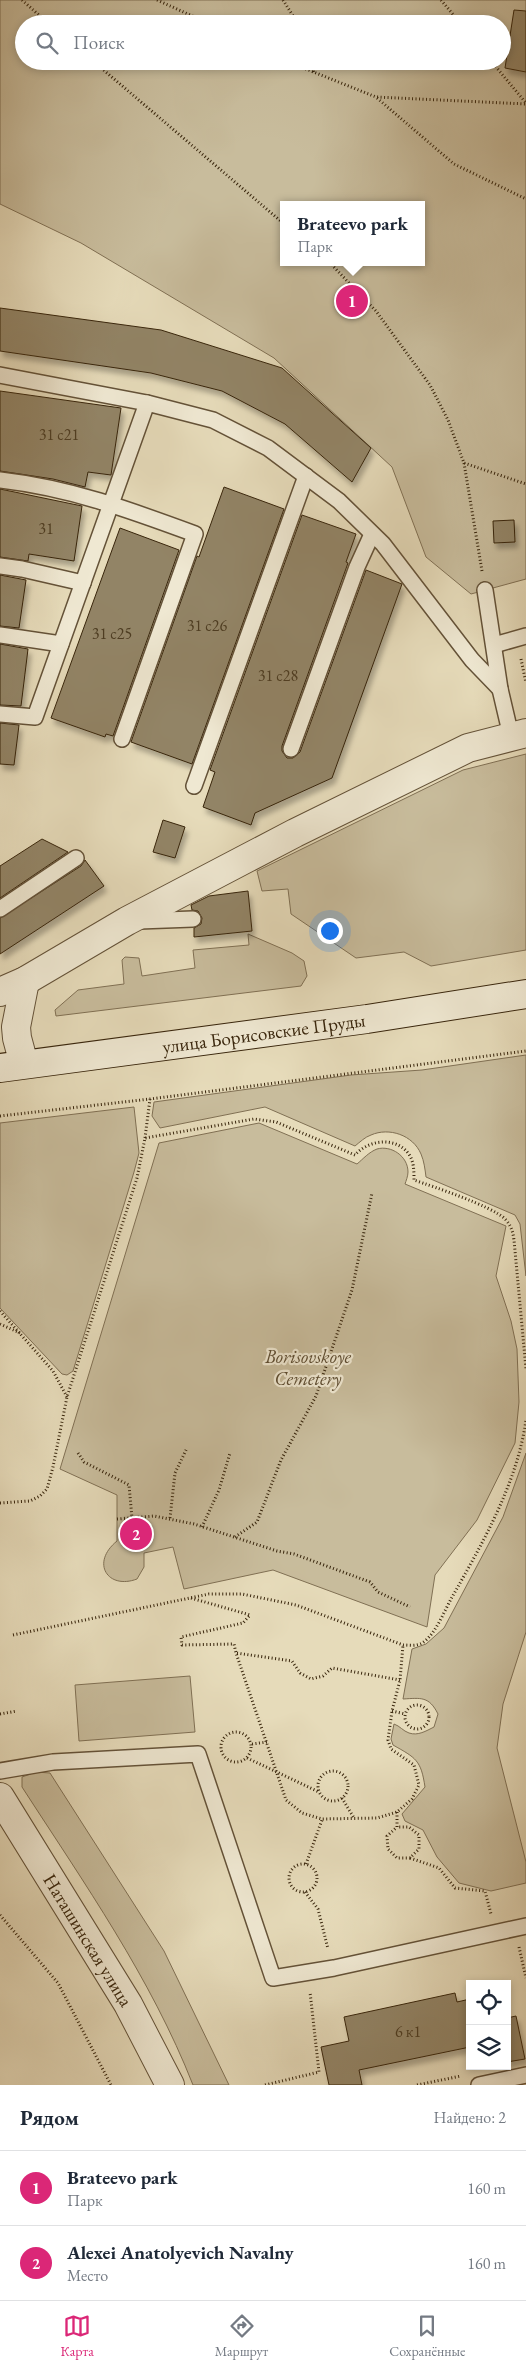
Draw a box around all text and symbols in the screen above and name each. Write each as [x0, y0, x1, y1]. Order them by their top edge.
search box [15, 15, 511, 70]
icon: search [33, 29, 61, 57]
text: Поиск [73, 30, 125, 55]
popup [280, 201, 425, 266]
text: Brateevo park [297, 211, 408, 236]
text: Парк [297, 236, 333, 257]
pin: 1 [336, 282, 368, 320]
house number: 31 с21 [39, 424, 79, 445]
house number: 31 [38, 518, 54, 539]
house number: 31 с26 [187, 615, 228, 636]
house number: 31 с25 [92, 623, 132, 644]
house number: 31 с28 [258, 665, 299, 686]
your location [317, 918, 343, 944]
street label: улица Борисовские Пруды [161, 1007, 367, 1059]
park label: Borisovskoye Cemetery [264, 1344, 352, 1391]
pin: 2 [120, 1515, 152, 1553]
street label: Наташинская улица [38, 1869, 139, 2011]
map controls [466, 1980, 511, 2070]
button: locate [466, 1980, 511, 2025]
house number: 6 к1 [395, 2021, 421, 2042]
button: layers [466, 2025, 511, 2070]
text: Рядом [20, 2104, 79, 2131]
text: Найдено: 2 [434, 2107, 506, 2128]
text: Brateevo park [67, 2165, 178, 2190]
text: 1 [32, 2178, 40, 2199]
text: 160 m [467, 2178, 506, 2199]
text: Парк [67, 2190, 103, 2211]
text: Alexei Anatolyevich Navalny [67, 2240, 294, 2265]
text: 2 [32, 2253, 40, 2274]
text: 160 m [467, 2253, 506, 2274]
text: Место [67, 2265, 108, 2286]
tab: Карта [60, 2312, 94, 2360]
tab: Маршрут [215, 2312, 268, 2360]
tab: Сохранённые [389, 2312, 466, 2360]

